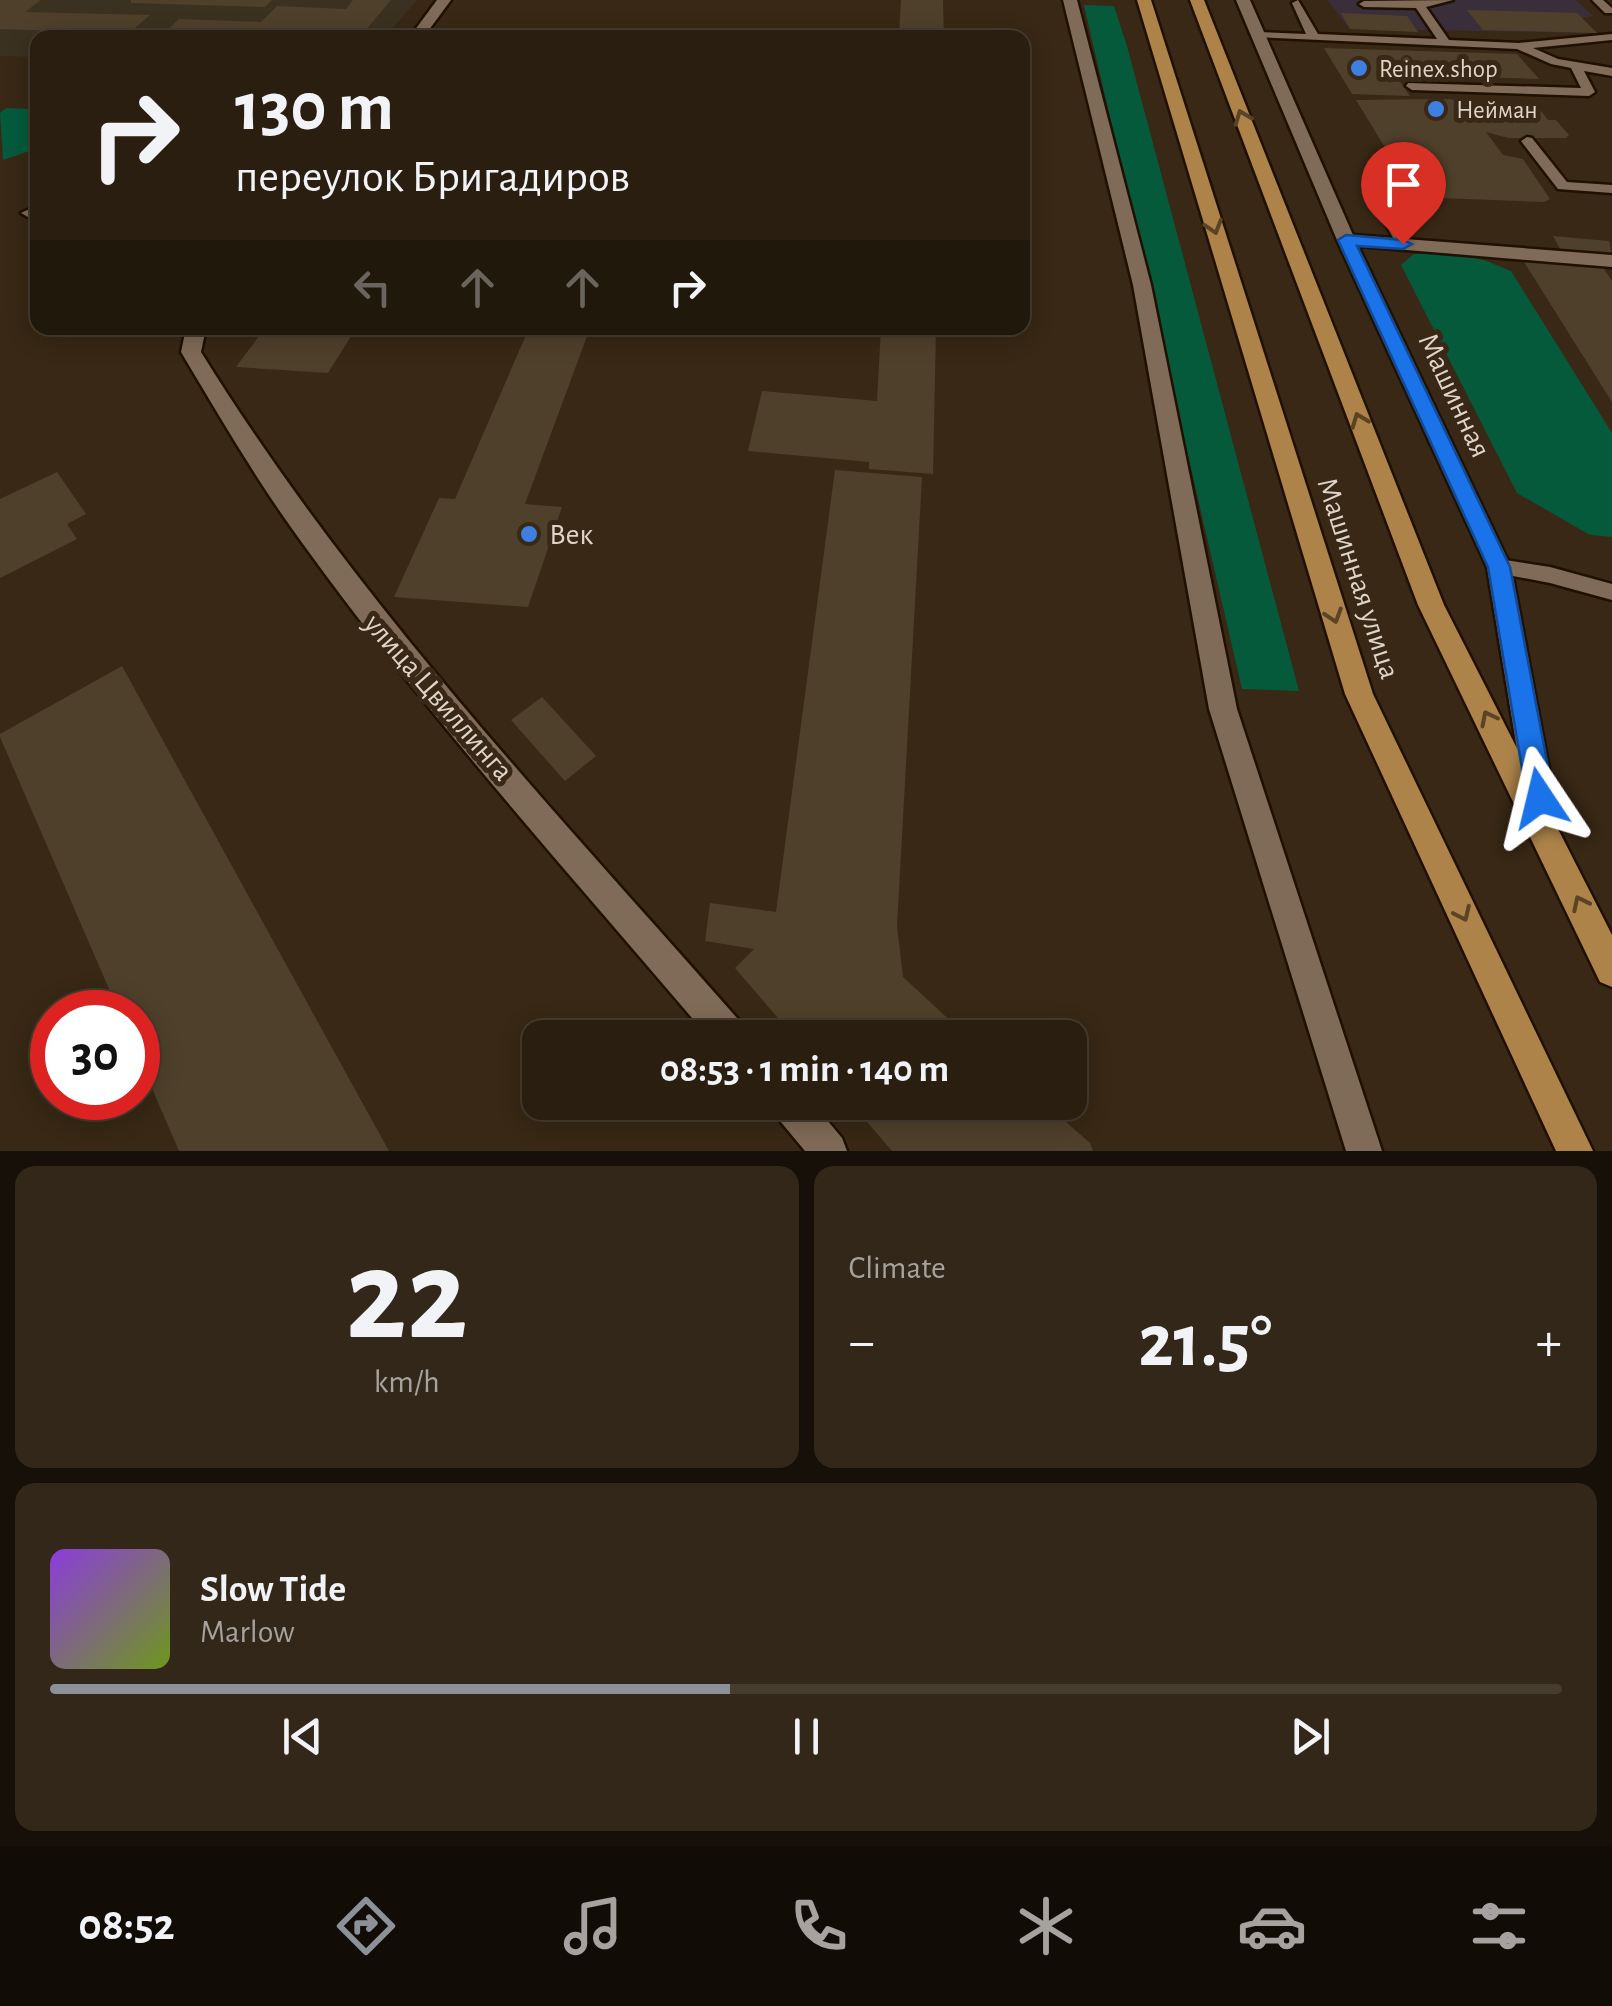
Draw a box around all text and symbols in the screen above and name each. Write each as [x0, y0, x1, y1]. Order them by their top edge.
marker: Reinex.shop [1348, 57, 1370, 79]
place label: Reinex.shop [1379, 57, 1498, 82]
icon: right [70, 70, 200, 200]
text: 130 m [235, 73, 394, 143]
marker: Нейман [1425, 98, 1447, 120]
place label: Нейман [1456, 98, 1538, 123]
one-way arrow [1234, 109, 1254, 127]
pin [1361, 142, 1446, 245]
text: переулок Бригадиров [235, 155, 630, 200]
icon: arrive [1376, 157, 1431, 212]
one-way arrow [1202, 218, 1222, 235]
icon: left [345, 260, 400, 315]
icon: ahead [450, 260, 505, 315]
icon: ahead [555, 260, 610, 315]
icon: right [660, 260, 715, 315]
street label: Машинная [1412, 329, 1496, 462]
one-way arrow [1351, 412, 1371, 430]
street label: Машинная улица [1311, 474, 1405, 683]
place label: Век [549, 520, 593, 550]
marker: Век [518, 523, 540, 545]
one-way arrow [1322, 607, 1342, 624]
street label: улица Цвиллинга [358, 608, 518, 787]
one-way arrow [1481, 711, 1500, 729]
position arrow [1488, 746, 1592, 850]
one-way arrow [1572, 896, 1592, 914]
one-way arrow [1450, 904, 1470, 922]
speed limit sign: 30 [30, 990, 160, 1120]
text: 08:53 · 1 min · 140 m [660, 1051, 949, 1089]
text: 22 [346, 1233, 468, 1363]
text: Climate [849, 1252, 946, 1284]
text: 21.5° [1138, 1305, 1272, 1380]
text: − [849, 1315, 875, 1370]
text: + [1536, 1315, 1562, 1370]
text: km/h [374, 1366, 440, 1398]
text: Slow Tide [200, 1571, 346, 1609]
text: Marlow [200, 1616, 295, 1648]
icon: previous [275, 1709, 330, 1764]
icon: pause [779, 1709, 834, 1764]
icon: next [1283, 1709, 1338, 1764]
icon: directions [331, 1891, 401, 1961]
icon: music [558, 1891, 628, 1961]
icon: phone [784, 1891, 854, 1961]
icon: climate [1011, 1891, 1081, 1961]
icon: car [1237, 1891, 1307, 1961]
icon: filters [1464, 1891, 1534, 1961]
text: 08:52 [78, 1903, 175, 1948]

